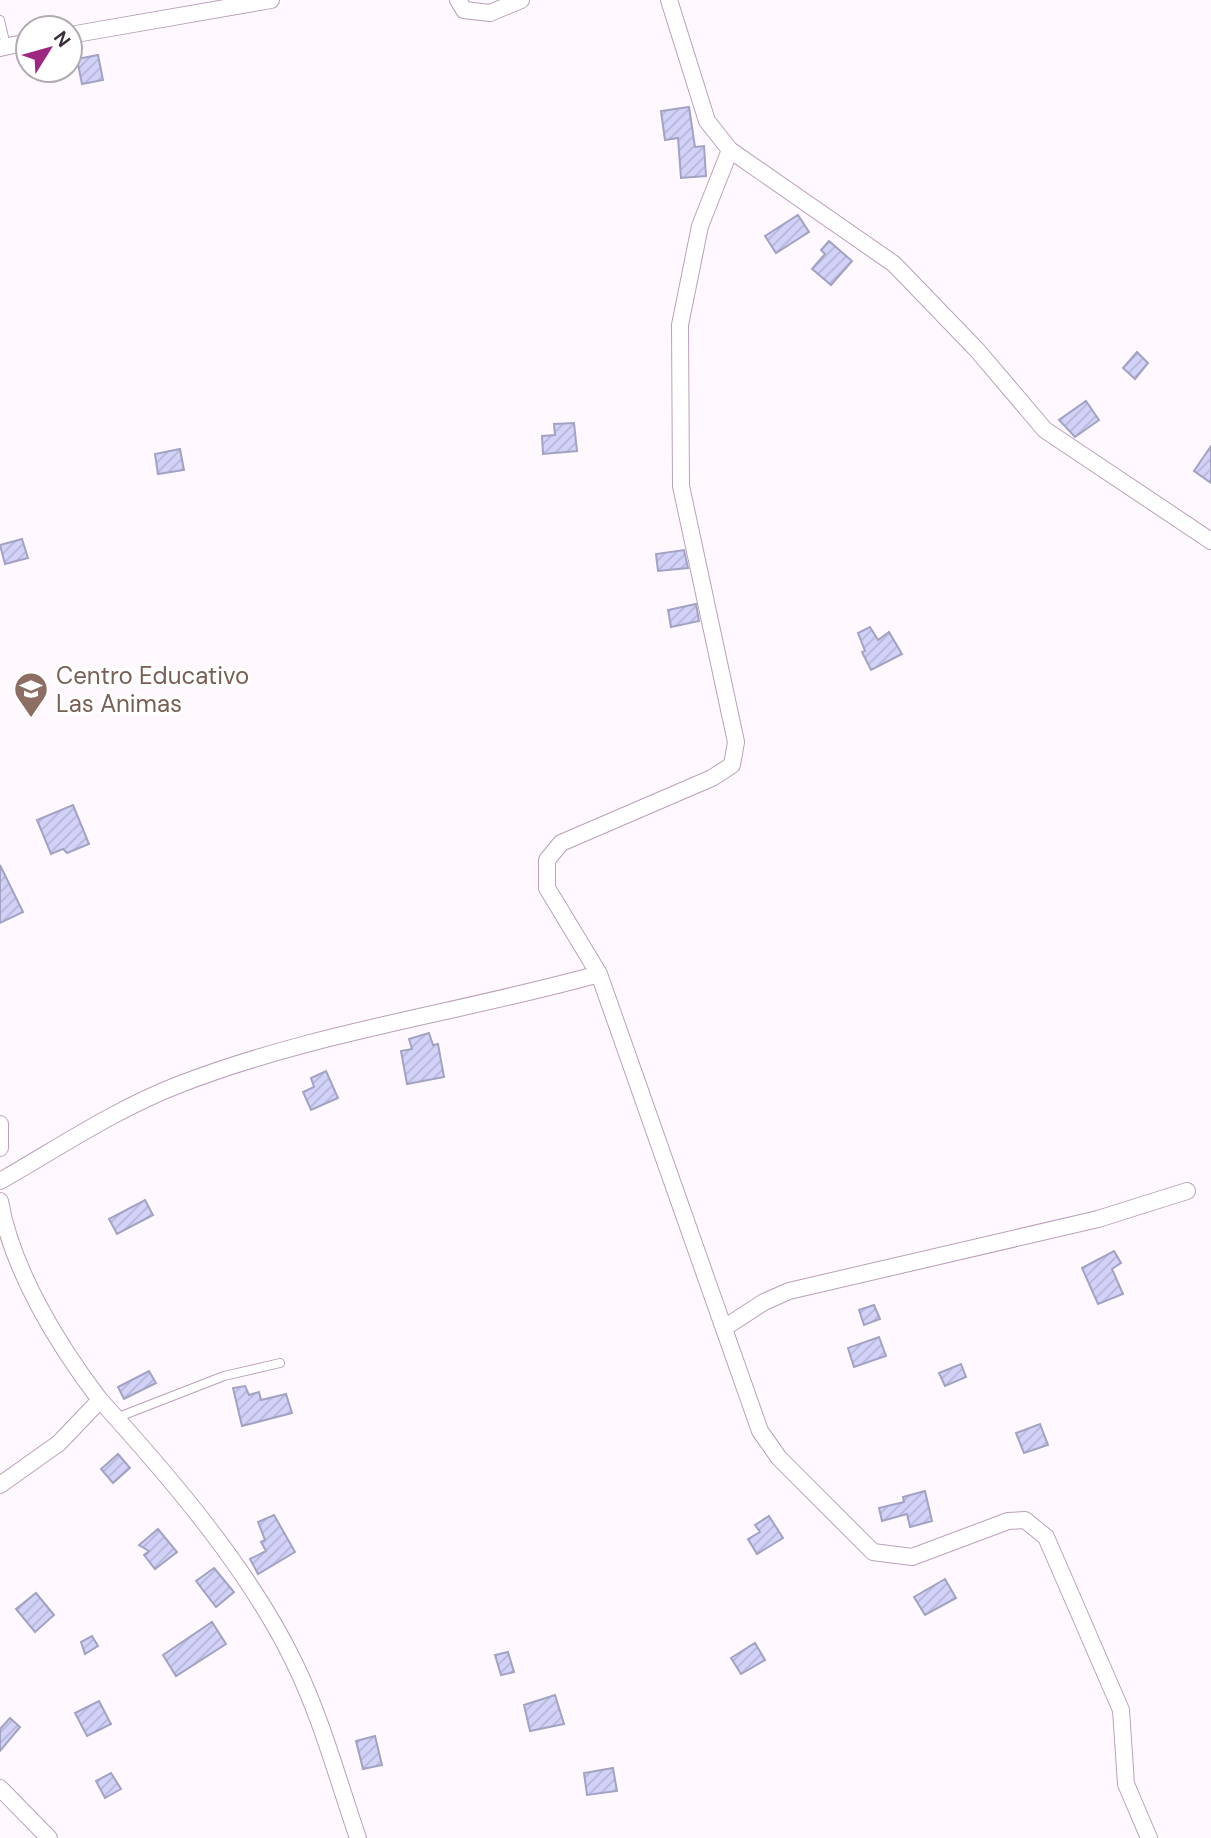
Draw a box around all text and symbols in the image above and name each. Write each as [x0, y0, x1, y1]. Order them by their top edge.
north arrow [14, 14, 84, 84]
text: N [48, 26, 76, 52]
place label: Centro Educativo Las Animas [56, 660, 249, 719]
school or university icon: Centro Educativo Las Animas [12, 670, 50, 719]

